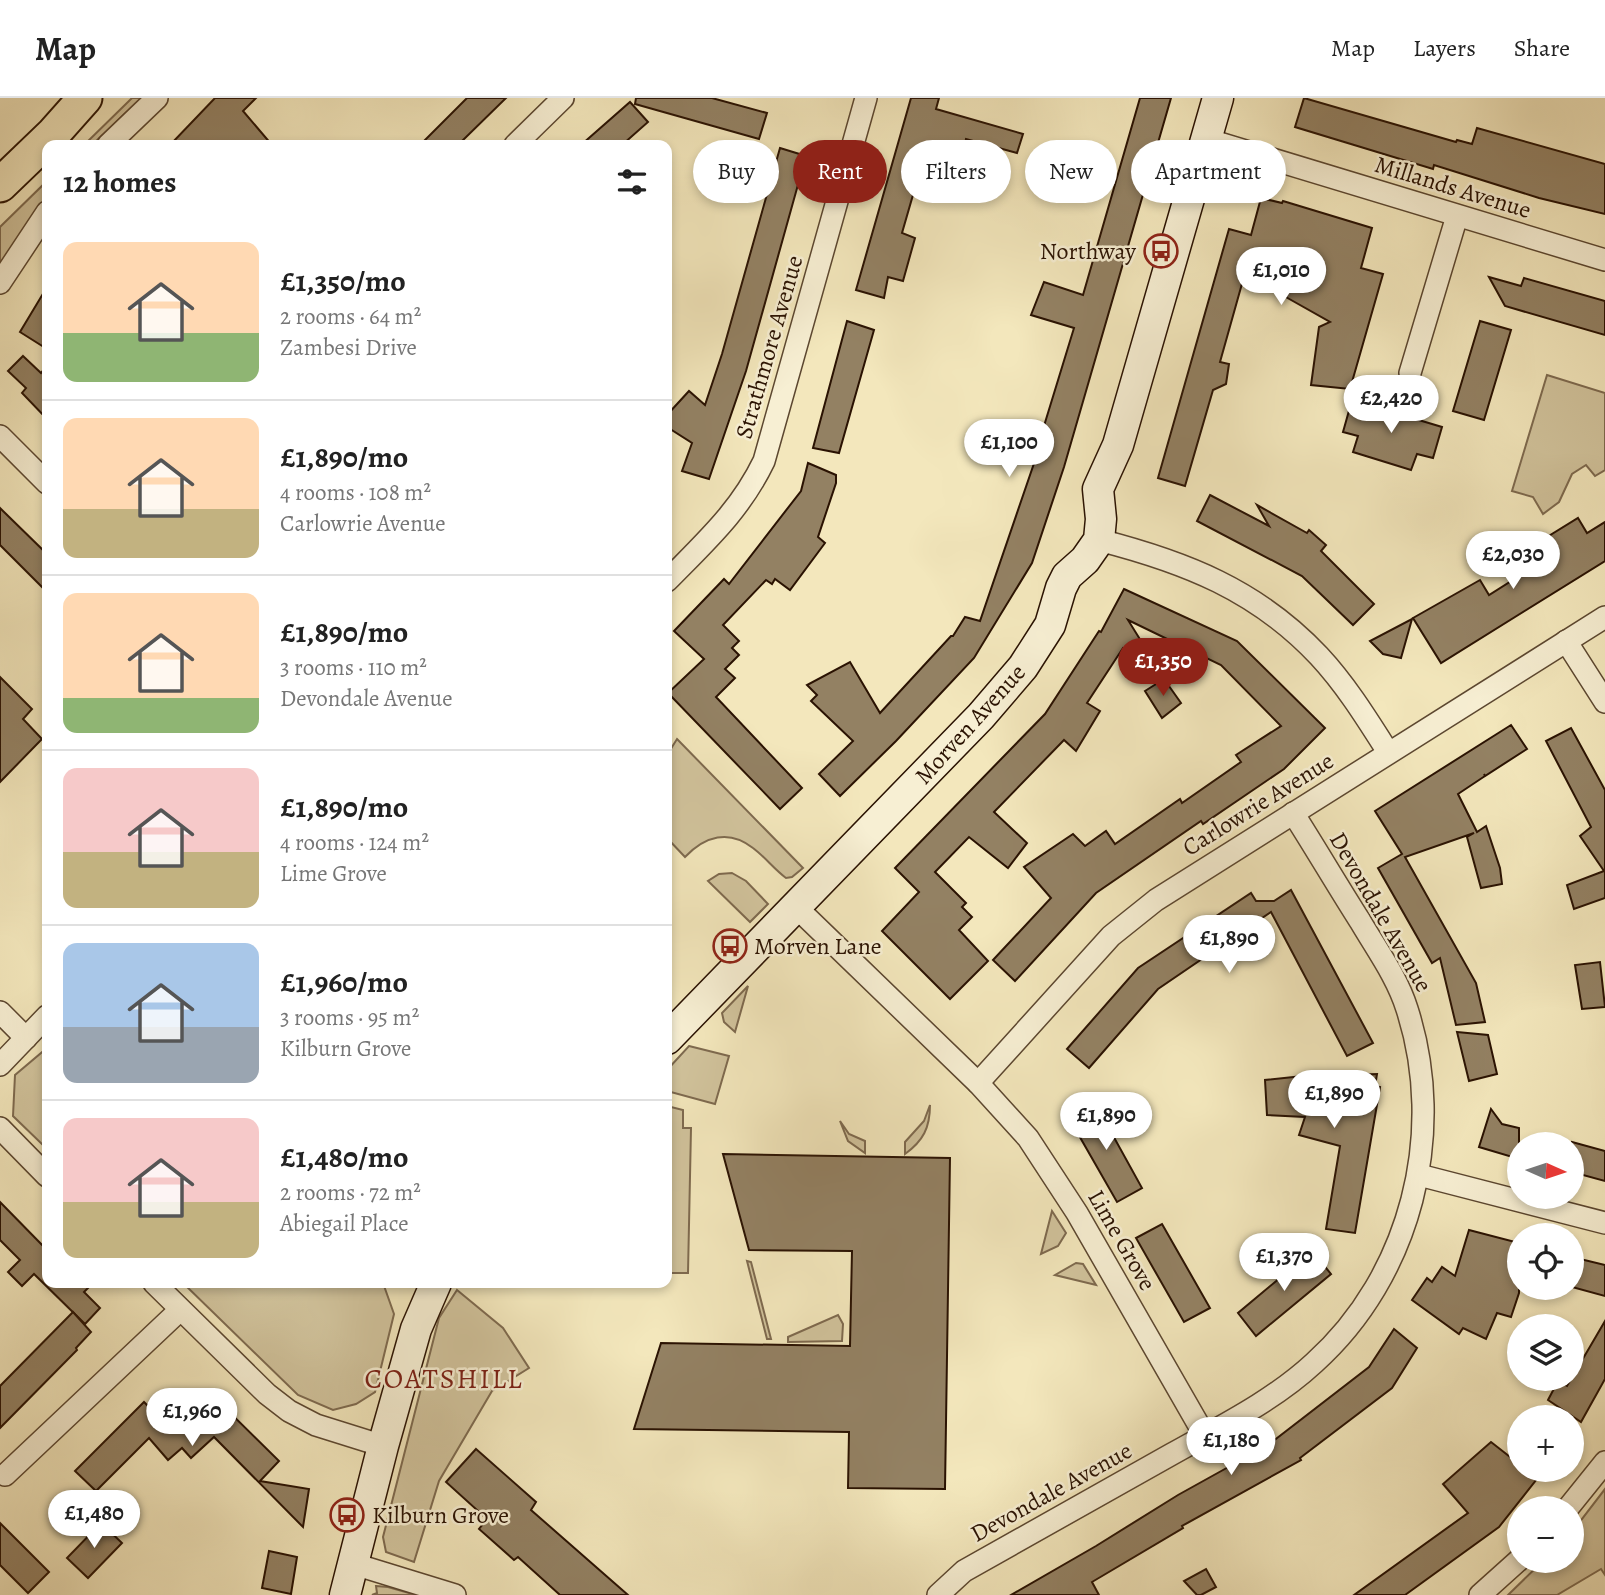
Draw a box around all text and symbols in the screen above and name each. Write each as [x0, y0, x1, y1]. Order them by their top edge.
text: Map [35, 26, 96, 71]
text: Map [1331, 32, 1375, 64]
text: Layers [1413, 32, 1476, 64]
text: Share [1514, 32, 1570, 64]
chip: Buy [693, 140, 779, 203]
chip: Rent [793, 140, 887, 203]
chip: Filters [901, 140, 1011, 203]
chip: New [1025, 140, 1117, 203]
chip: Apartment [1131, 140, 1286, 203]
street label: Millands Avenue [1371, 148, 1535, 226]
text: 12 homes [63, 162, 176, 202]
icon: filters [613, 163, 651, 201]
bus stop icon: Northway [1142, 232, 1180, 270]
place label: Northway [1040, 235, 1136, 267]
pin: £1,010 [1224, 248, 1338, 307]
street label: Strathmore Avenue [728, 252, 810, 442]
text: £1,010 [1252, 254, 1310, 285]
text: £1,350/mo [280, 261, 406, 301]
icon: home [119, 270, 203, 354]
text: 2 rooms · 64 m² [280, 301, 421, 332]
text: Zambesi Drive [280, 332, 417, 363]
pin: £2,420 [1334, 376, 1448, 435]
text: £2,420 [1360, 382, 1422, 413]
pin: £1,100 [952, 420, 1066, 479]
text: £1,100 [980, 426, 1038, 457]
text: £1,890/mo [280, 437, 408, 477]
icon: home [119, 446, 203, 530]
text: 4 rooms · 108 m² [280, 477, 431, 508]
text: Carlowrie Avenue [280, 508, 446, 539]
pin: £2,030 [1456, 532, 1570, 591]
text: £2,030 [1482, 538, 1544, 569]
text: £1,890/mo [280, 612, 408, 652]
icon: home [119, 621, 203, 705]
pin: £1,350 [1106, 638, 1220, 698]
text: £1,350 [1134, 645, 1192, 676]
text: 3 rooms · 110 m² [280, 652, 427, 683]
street label: Morven Avenue [907, 657, 1033, 791]
text: Devondale Avenue [280, 683, 452, 714]
street label: Carlowrie Avenue [1176, 745, 1340, 863]
text: £1,890/mo [280, 787, 408, 827]
icon: home [119, 796, 203, 880]
street label: Devondale Avenue [1322, 826, 1440, 998]
text: 4 rooms · 124 m² [280, 827, 429, 858]
text: Lime Grove [280, 858, 387, 889]
pin: £1,890 [1172, 916, 1286, 975]
text: £1,890 [1199, 922, 1259, 953]
bus stop icon: Morven Lane [711, 927, 749, 965]
place label: Morven Lane [754, 930, 882, 962]
text: £1,960/mo [280, 962, 408, 1002]
icon: home [119, 971, 203, 1055]
text: 3 rooms · 95 m² [280, 1002, 419, 1033]
text: Kilburn Grove [280, 1033, 411, 1064]
pin: £1,890 [1277, 1070, 1391, 1130]
text: £1,890 [1304, 1077, 1364, 1108]
pin: £1,890 [1049, 1093, 1163, 1152]
text: £1,890 [1076, 1099, 1136, 1130]
north arrow [1507, 1132, 1584, 1209]
map controls [1507, 1132, 1584, 1573]
text: £1,480/mo [280, 1137, 408, 1177]
icon: home [119, 1146, 203, 1230]
text: 2 rooms · 72 m² [280, 1177, 421, 1208]
street label: Lime Grove [1080, 1184, 1164, 1296]
text: Abiegail Place [280, 1208, 409, 1239]
button: locate [1507, 1223, 1584, 1300]
pin: £1,370 [1227, 1234, 1341, 1293]
text: £1,370 [1255, 1240, 1313, 1271]
button: layers [1507, 1314, 1584, 1391]
district label: COATSHILL [364, 1360, 524, 1398]
pin: £1,960 [135, 1388, 249, 1448]
text: £1,960 [162, 1395, 222, 1426]
button: + [1507, 1405, 1584, 1482]
pin: £1,180 [1174, 1418, 1288, 1477]
text: £1,180 [1202, 1424, 1260, 1455]
street label: Devondale Avenue [965, 1434, 1137, 1550]
pin: £1,480 [37, 1490, 151, 1550]
bus stop icon: Kilburn Grove [328, 1496, 366, 1534]
button: − [1507, 1496, 1584, 1573]
text: £1,480 [64, 1497, 124, 1528]
place label: Kilburn Grove [372, 1499, 509, 1531]

